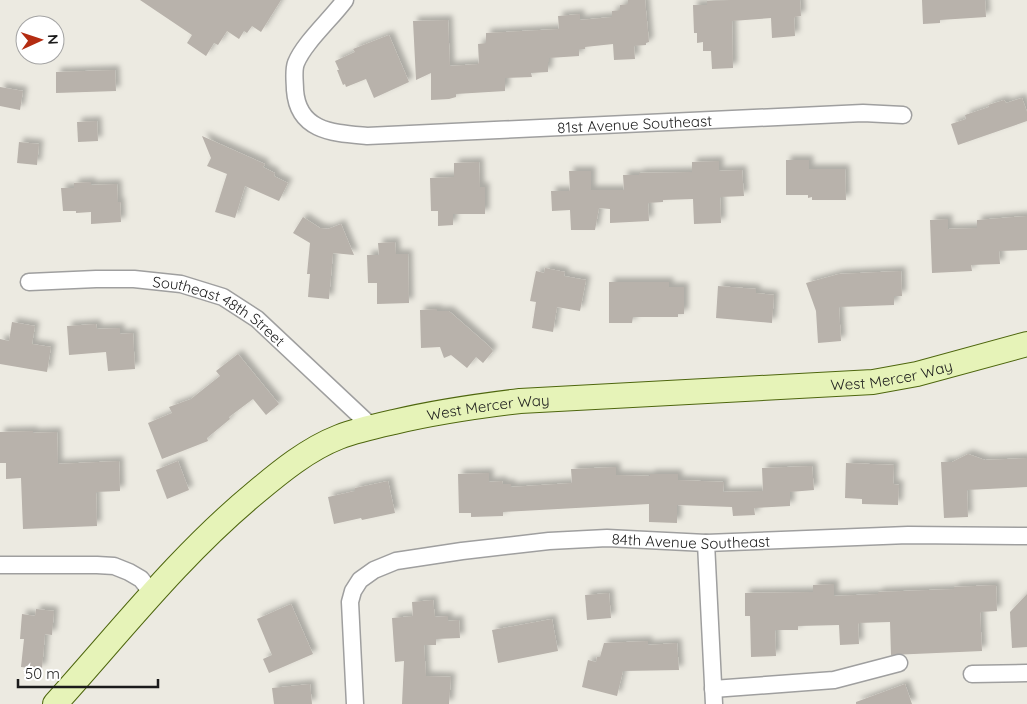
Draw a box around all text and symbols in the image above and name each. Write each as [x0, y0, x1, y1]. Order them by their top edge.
north arrow [15, 15, 65, 65]
text: N [44, 34, 62, 45]
street label: 81st Avenue Southeast [557, 111, 712, 137]
street label: Southeast 48th Street [152, 272, 289, 350]
street label: West Mercer Way [830, 355, 954, 394]
street label: West Mercer Way [425, 390, 550, 424]
street label: 84th Avenue Southeast [611, 529, 771, 553]
scale bar [18, 656, 158, 688]
text: 50 m [25, 664, 60, 683]

